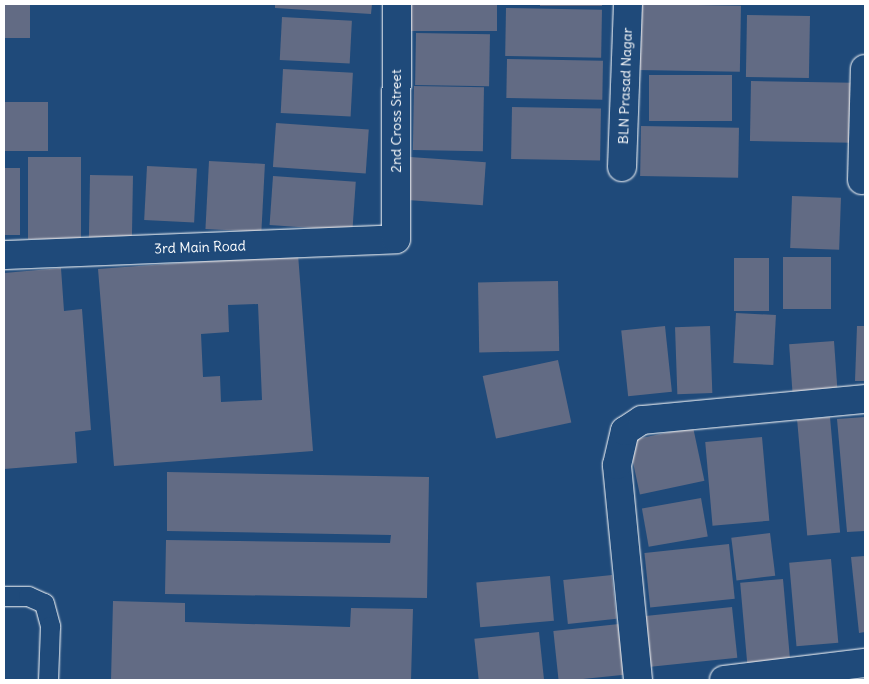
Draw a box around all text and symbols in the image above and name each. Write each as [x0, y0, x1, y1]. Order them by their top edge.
street label: BLN Prasad Nagar [615, 27, 635, 145]
street label: 2nd Cross Street [388, 69, 404, 173]
street label: 3rd Main Road [154, 237, 246, 257]

